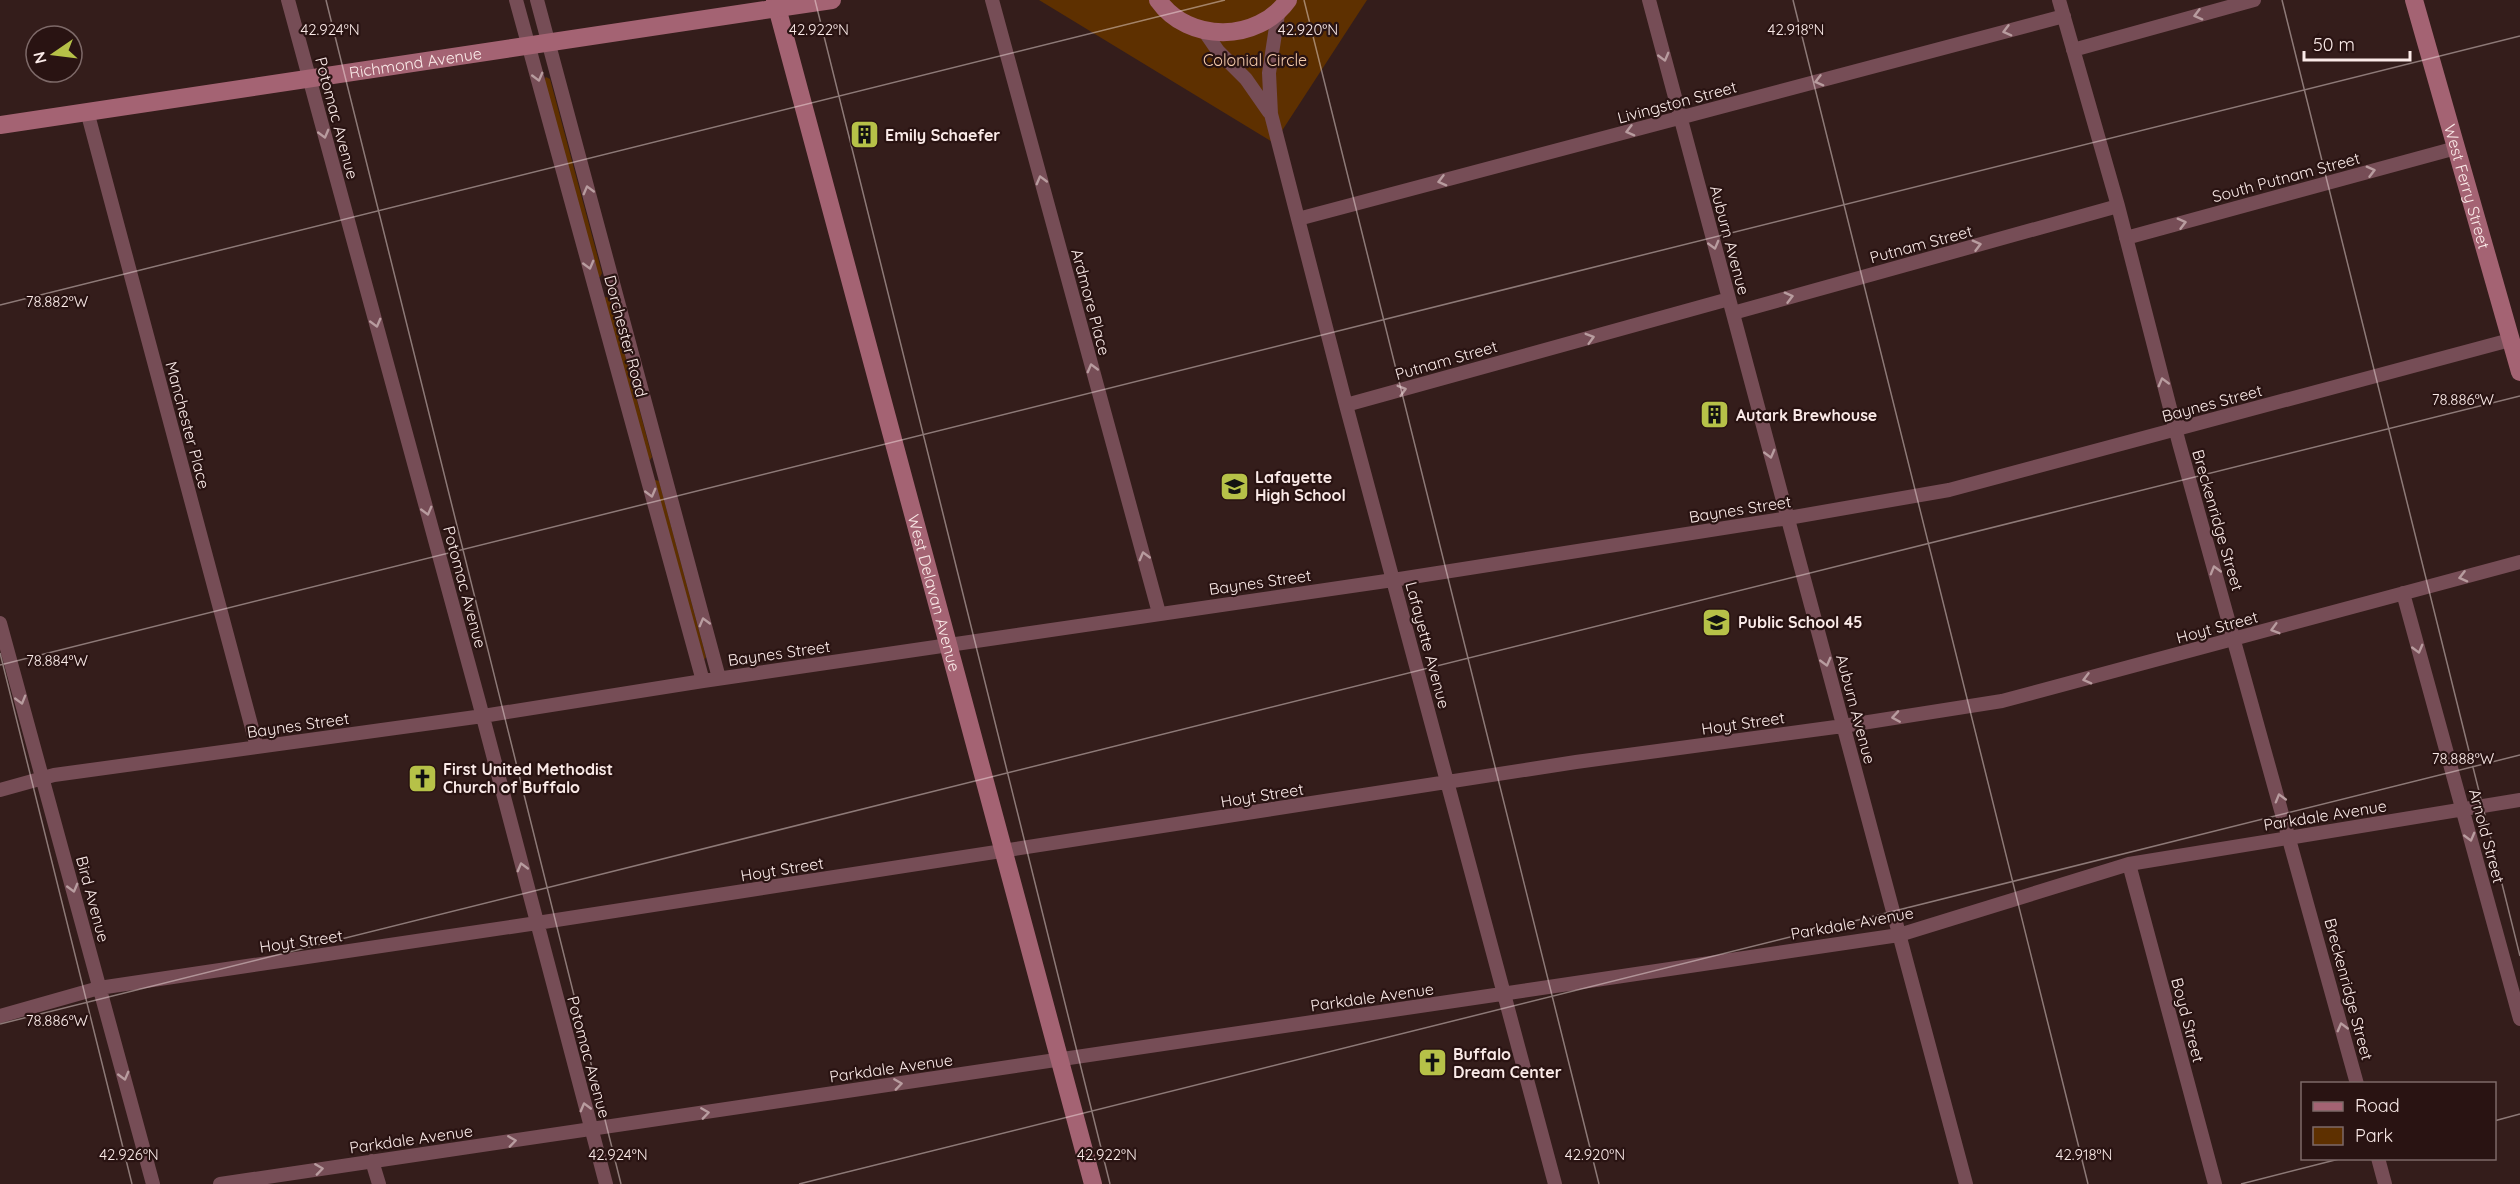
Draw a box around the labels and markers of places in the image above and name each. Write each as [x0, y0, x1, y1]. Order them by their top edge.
building icon: Emily Schaefer [848, 119, 880, 151]
place label: Emily Schaefer [885, 125, 1000, 145]
building icon: Autark Brewhouse [1699, 399, 1731, 431]
place label: Autark Brewhouse [1736, 405, 1877, 425]
place label: Lafayette High School [1255, 467, 1346, 505]
school or university icon: Lafayette High School [1218, 470, 1250, 502]
school or university icon: Public School 45 [1701, 606, 1733, 638]
place label: Public School 45 [1738, 612, 1863, 632]
place label: First United Methodist Church of Buffalo [443, 759, 613, 797]
church icon: First United Methodist Church of Buffalo [406, 762, 438, 794]
place label: Buffalo Dream Center [1453, 1044, 1562, 1082]
church icon: Buffalo Dream Center [1416, 1047, 1448, 1079]

